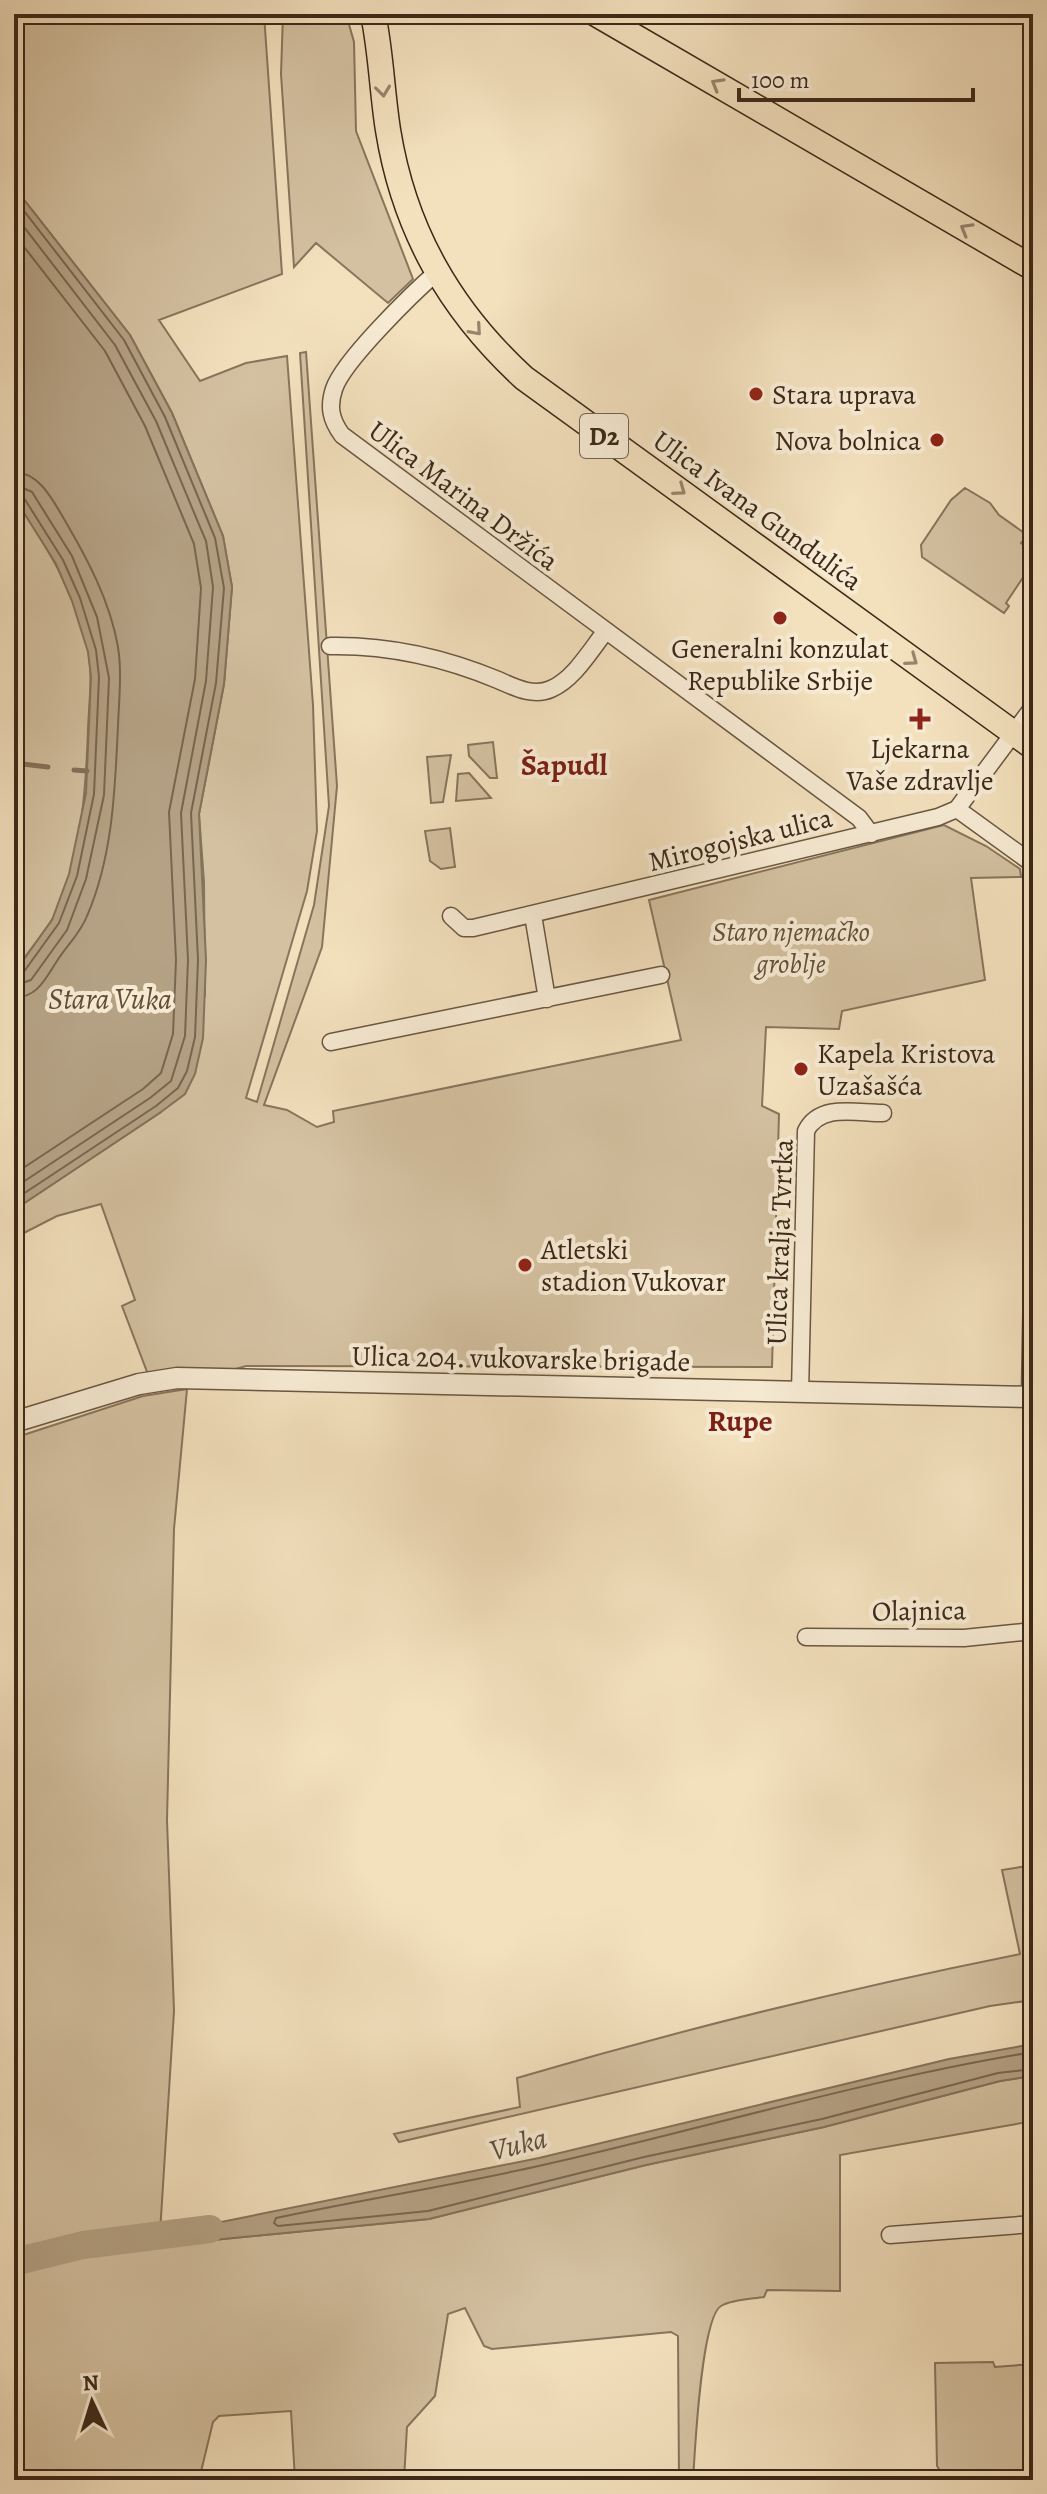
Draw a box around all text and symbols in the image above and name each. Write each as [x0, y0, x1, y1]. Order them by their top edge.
scale bar [739, 52, 973, 102]
text: 100 m [751, 64, 810, 96]
one-way arrow [711, 78, 726, 94]
one-way arrow [375, 85, 392, 98]
one-way arrow [960, 223, 974, 239]
one-way arrow [466, 321, 481, 335]
place label: Stara uprava [772, 376, 916, 414]
marker: Stara uprava [747, 385, 765, 403]
street label: Ulica Marina Držića [361, 412, 566, 580]
road number: D2 [580, 414, 628, 458]
street label: Ulica Ivana Gundulića [645, 422, 870, 600]
place label: Nova bolnica [774, 422, 921, 460]
marker: Nova bolnica [928, 431, 946, 449]
one-way arrow [671, 480, 685, 495]
marker: Generalni konzulat Republike Srbije [771, 609, 789, 627]
place label: Generalni konzulat Republike Srbije [671, 630, 889, 700]
one-way arrow [904, 650, 918, 665]
marker: Ljekarna Vaše zdravlje [911, 710, 929, 728]
place label: Ljekarna Vaše zdravlje [846, 730, 993, 800]
district label: Šapudl [521, 745, 607, 785]
street label: Mirogojska ulica [644, 799, 836, 881]
park label: Staro njemačko groblje [712, 913, 870, 983]
water label: Stara Vuka [48, 979, 172, 1019]
place label: Kapela Kristova Uzašašća [817, 1035, 995, 1105]
marker: Kapela Kristova Uzašašća [792, 1060, 810, 1078]
street label: Ulica kralja Tvrtka [757, 1138, 803, 1346]
place label: Atletski stadion Vukovar [540, 1231, 726, 1301]
marker: Atletski stadion Vukovar [516, 1256, 534, 1274]
street label: Ulica 204. vukovarske brigade [351, 1337, 691, 1381]
district label: Rupe [707, 1401, 773, 1441]
street label: Olajnica [872, 1591, 966, 1631]
water label: Vuka [485, 2118, 551, 2170]
north arrow [52, 2362, 132, 2442]
text: N [82, 2368, 100, 2399]

